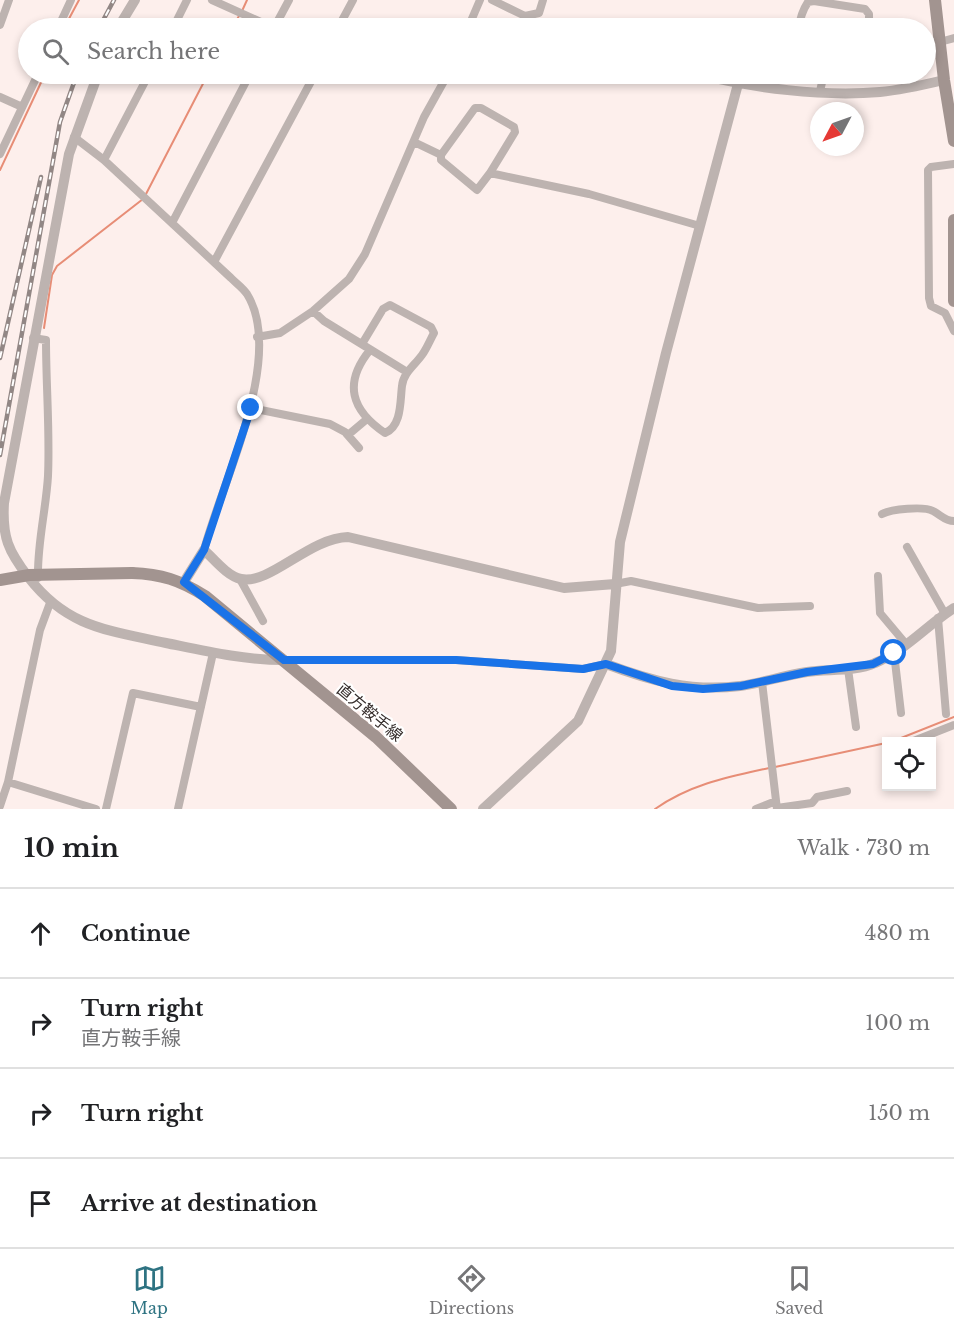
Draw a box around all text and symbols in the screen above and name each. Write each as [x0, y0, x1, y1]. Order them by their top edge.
search box [18, 18, 936, 84]
icon: search [39, 35, 72, 68]
text: Search here [87, 38, 220, 65]
north arrow [810, 102, 864, 156]
route end [237, 394, 263, 420]
route start [880, 639, 906, 665]
street label: 直方鞍手線 [333, 679, 407, 745]
map controls [882, 737, 936, 791]
button: locate [882, 737, 936, 791]
text: 10 min [24, 832, 119, 864]
text: Walk · 730 m [798, 836, 930, 860]
icon: ahead [24, 917, 57, 950]
text: Continue [81, 920, 190, 947]
text: 480 m [865, 921, 930, 945]
text: Turn right [81, 995, 203, 1022]
icon: right [24, 1007, 57, 1040]
text: 100 m [865, 1011, 930, 1035]
text: 直方鞍手線 [81, 1026, 181, 1050]
icon: right [24, 1097, 57, 1130]
text: Turn right [81, 1100, 203, 1127]
text: 150 m [868, 1101, 930, 1125]
icon: arrive [24, 1187, 57, 1220]
text: Arrive at destination [81, 1190, 318, 1217]
tab: Map [131, 1262, 168, 1318]
tab: Directions [429, 1262, 514, 1318]
tab: Saved [775, 1262, 823, 1318]

